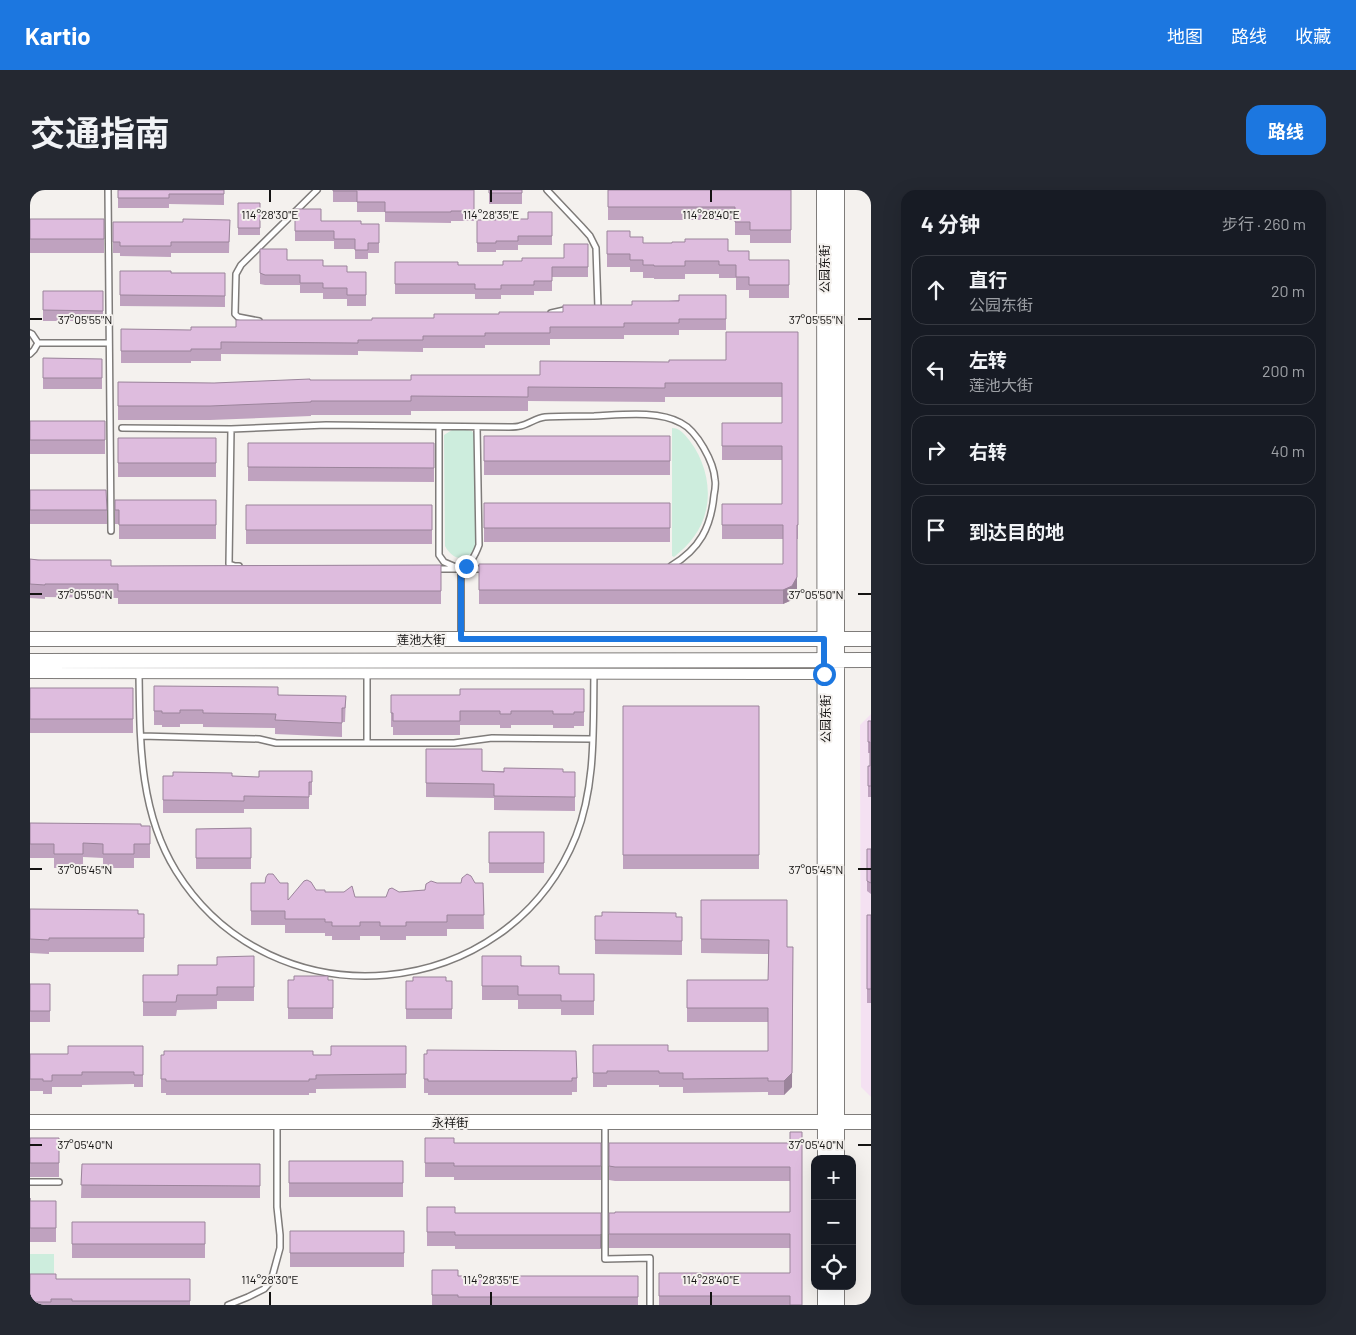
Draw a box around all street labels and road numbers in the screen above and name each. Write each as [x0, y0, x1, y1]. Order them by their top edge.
street label: 公园东街 [817, 245, 831, 293]
street label: 莲池大街 [397, 632, 445, 646]
street label: 公园东街 [818, 695, 832, 743]
street label: 永祥街 [432, 1115, 468, 1129]

